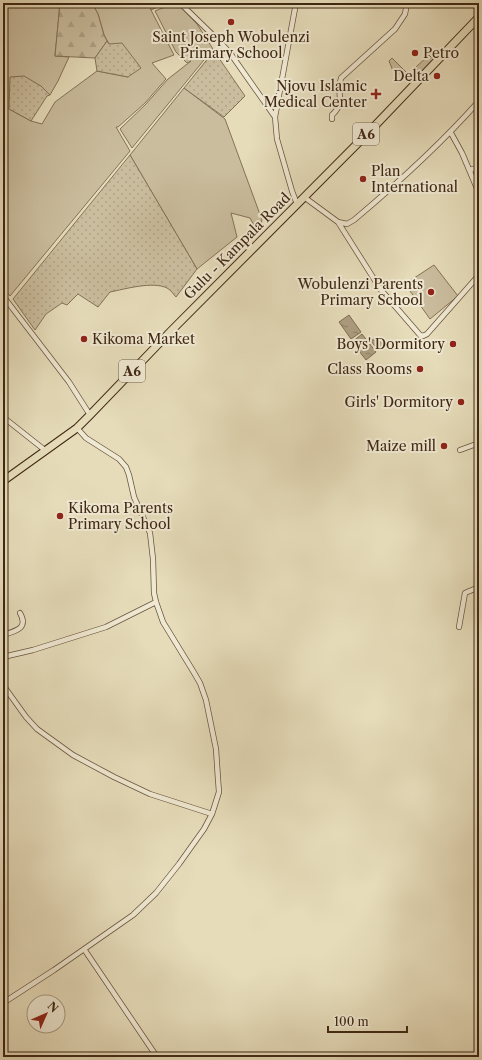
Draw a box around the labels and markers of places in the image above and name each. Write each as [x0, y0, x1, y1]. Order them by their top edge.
marker: Saint Joseph Wobulenzi Primary School [226, 17, 236, 27]
place label: Saint Joseph Wobulenzi Primary School [152, 28, 310, 62]
place label: Petro [423, 44, 459, 62]
marker: Petro [410, 48, 420, 58]
place label: Delta [393, 67, 430, 85]
marker: Delta [432, 71, 442, 81]
place label: Njovu Islamic Medical Center [264, 77, 367, 111]
marker: Njovu Islamic Medical Center [370, 88, 382, 100]
place label: Plan International [371, 162, 458, 196]
marker: Plan International [358, 174, 368, 184]
place label: Wobulenzi Parents Primary School [296, 275, 423, 309]
marker: Wobulenzi Parents Primary School [426, 287, 436, 297]
place label: Kikoma Market [92, 330, 195, 348]
marker: Kikoma Market [79, 334, 89, 344]
place label: Boys' Dormitory [337, 335, 445, 353]
marker: Boys' Dormitory [448, 339, 458, 349]
place label: Class Rooms [327, 360, 412, 378]
marker: Class Rooms [415, 364, 425, 374]
place label: Girls' Dormitory [344, 393, 453, 411]
marker: Girls' Dormitory [456, 397, 466, 407]
place label: Maize mill [366, 437, 436, 455]
marker: Maize mill [439, 441, 449, 451]
place label: Kikoma Parents Primary School [68, 499, 173, 533]
marker: Kikoma Parents Primary School [55, 511, 65, 521]

